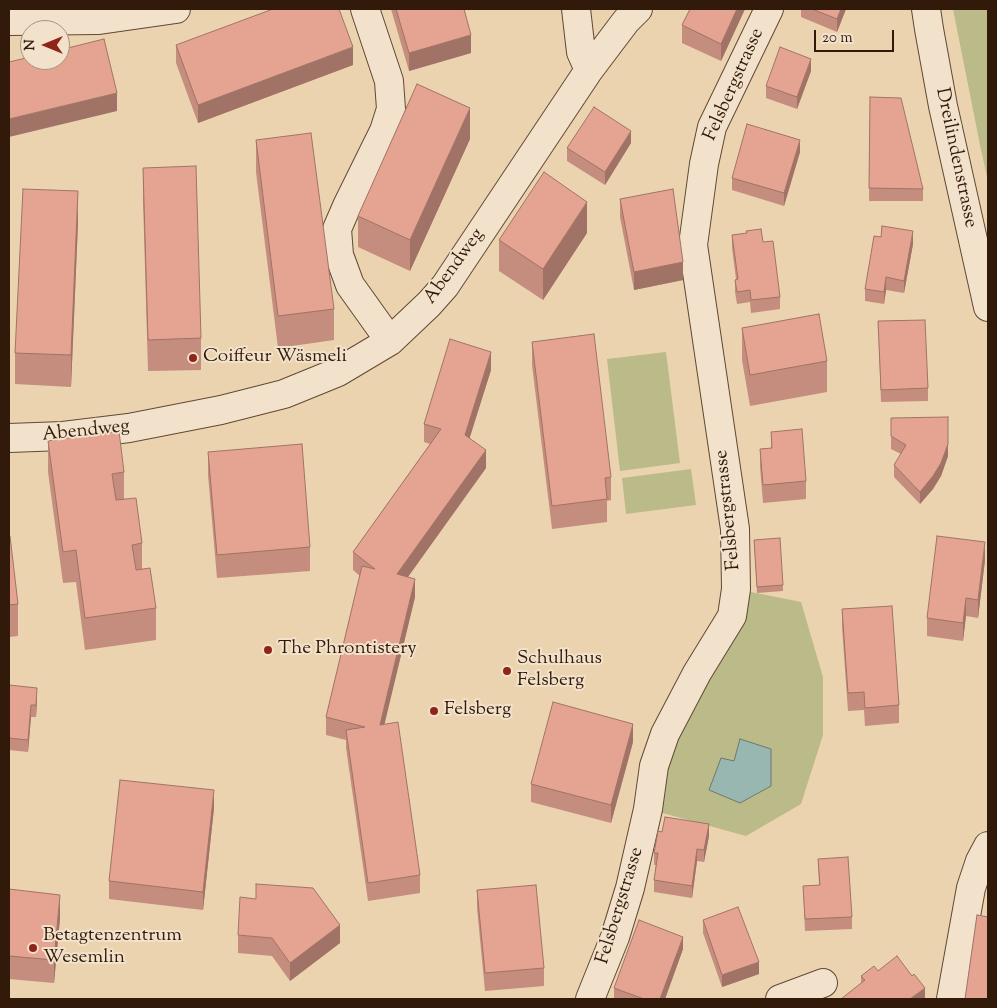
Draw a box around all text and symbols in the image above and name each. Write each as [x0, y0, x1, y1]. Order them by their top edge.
north arrow [20, 20, 70, 70]
scale bar [817, 20, 897, 52]
street label: Felsbergstrasse [700, 25, 770, 145]
text: 20 m [822, 28, 853, 49]
text: N [21, 39, 41, 51]
street label: Dreilindenstrasse [929, 86, 981, 230]
street label: Abendweg [420, 225, 490, 309]
place label: Coiffeur Wäsmeli [203, 347, 347, 369]
marker: Coiffeur Wäsmeli [187, 352, 199, 364]
street label: Abendweg [41, 416, 131, 448]
street label: Felsbergstrasse [711, 449, 747, 571]
place label: The Phrontistery [278, 639, 417, 661]
marker: The Phrontistery [262, 644, 274, 656]
place label: Schulhaus Felsberg [517, 649, 602, 693]
marker: Schulhaus Felsberg [501, 665, 513, 677]
place label: Felsberg [444, 700, 511, 722]
marker: Felsberg [428, 705, 440, 717]
street label: Felsbergstrasse [592, 845, 650, 967]
place label: Betagtenzentrum Wesemlin [43, 926, 182, 970]
marker: Betagtenzentrum Wesemlin [27, 942, 39, 954]

